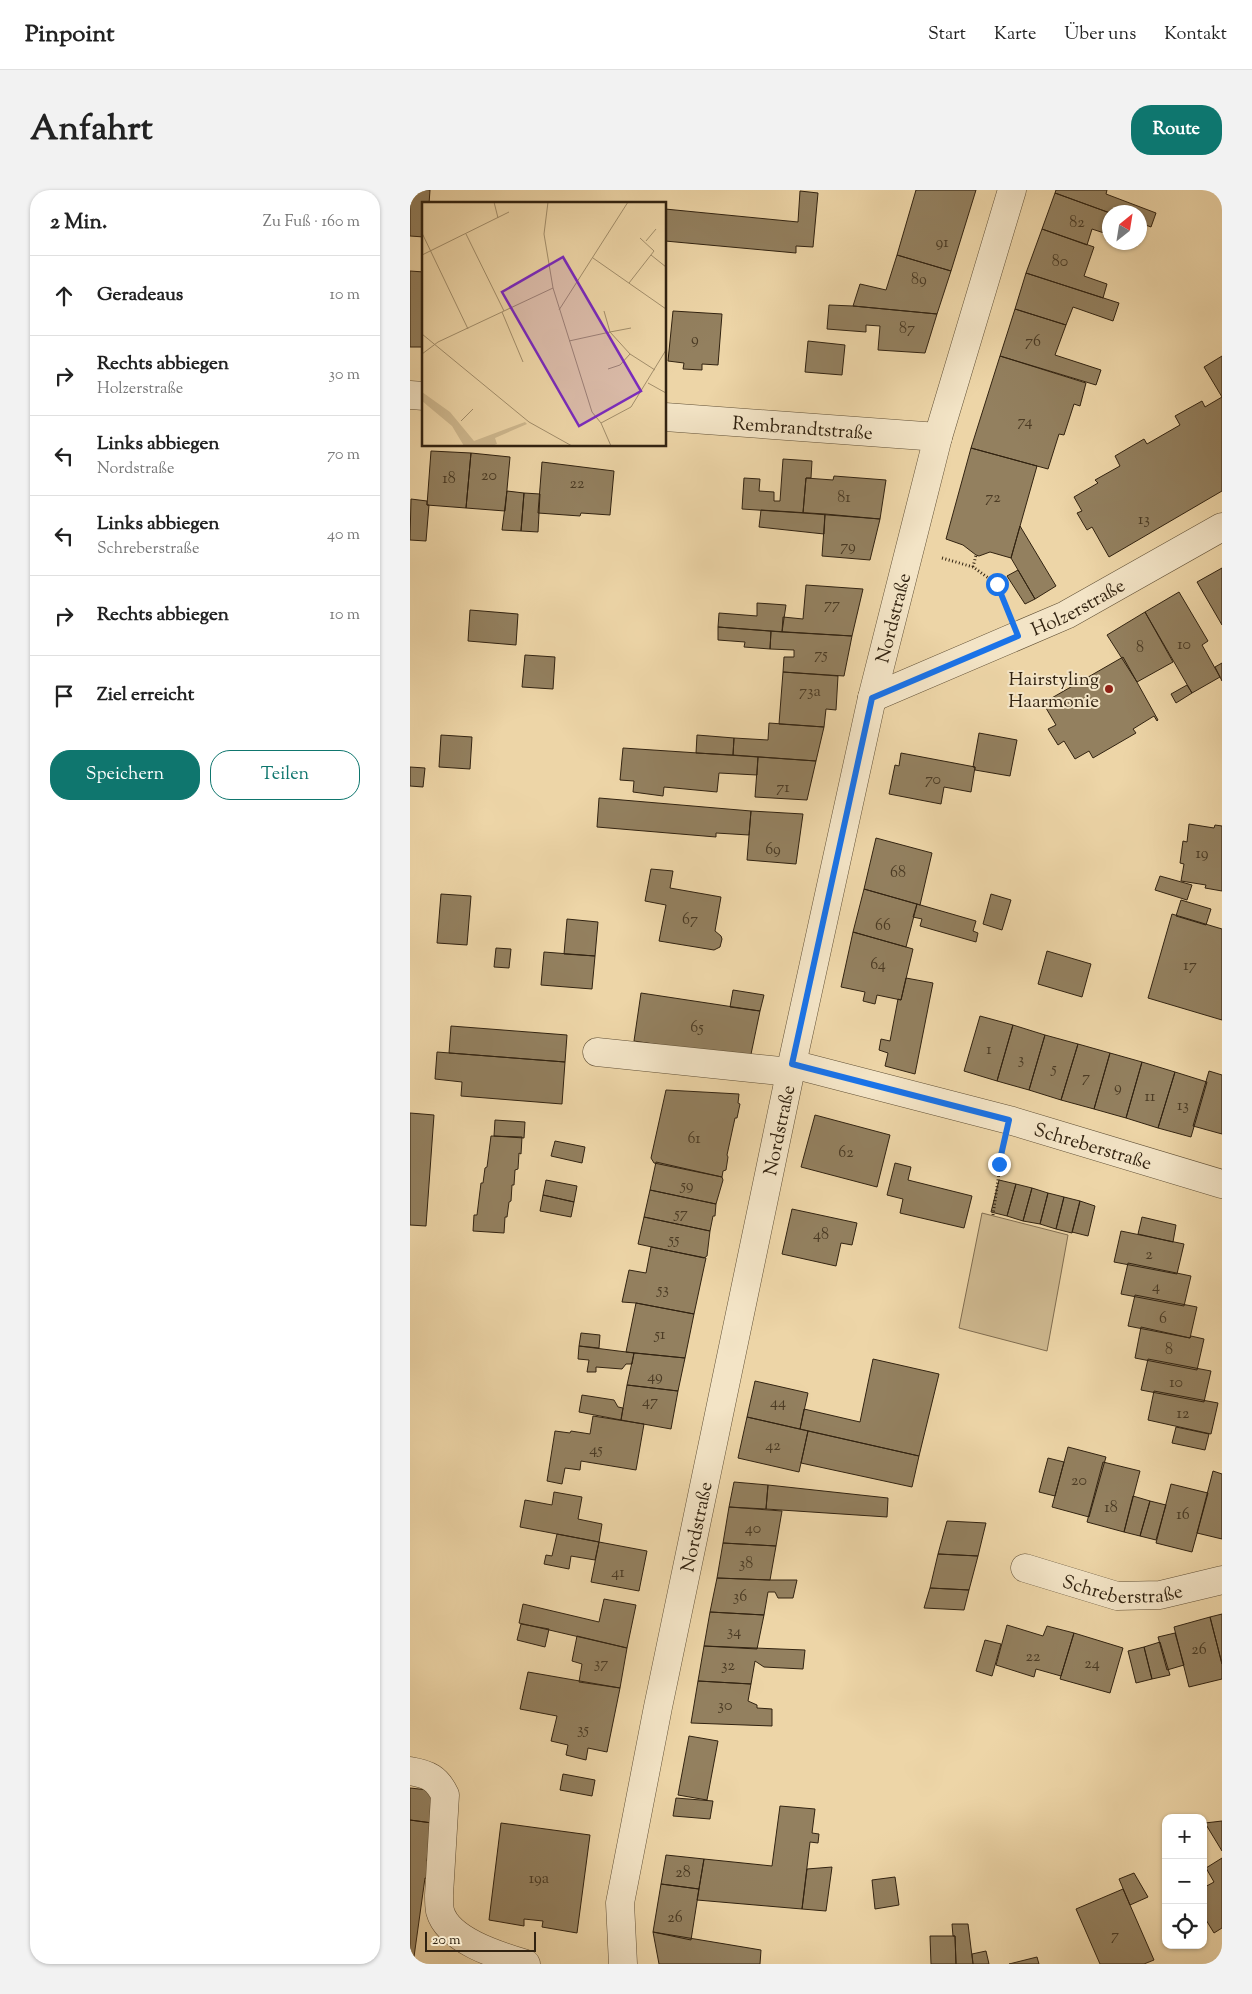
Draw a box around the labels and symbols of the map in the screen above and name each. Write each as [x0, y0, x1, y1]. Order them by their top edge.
inset map [422, 202, 666, 446]
north arrow [1102, 205, 1147, 250]
house number: 82 [1069, 212, 1085, 235]
house number: 91 [935, 232, 949, 255]
house number: 80 [1052, 251, 1068, 274]
house number: 89 [911, 269, 927, 292]
house number: 87 [899, 318, 915, 341]
house number: 9 [691, 329, 699, 352]
house number: 76 [1025, 331, 1041, 354]
street label: Rembrandtstraße [731, 411, 874, 448]
house number: 74 [1018, 411, 1033, 434]
house number: 20 [481, 465, 497, 488]
house number: 18 [442, 468, 456, 491]
house number: 22 [570, 473, 585, 496]
house number: 81 [837, 487, 851, 510]
house number: 72 [985, 487, 1001, 510]
house number: 13 [1138, 509, 1150, 532]
house number: 79 [840, 536, 856, 559]
street label: Nordstraße [870, 570, 919, 666]
route start [986, 573, 1009, 596]
street label: Holzerstraße [1027, 573, 1131, 644]
house number: 77 [824, 594, 840, 617]
house number: 10 [1177, 634, 1191, 657]
house number: 8 [1136, 637, 1144, 660]
house number: 75 [814, 644, 828, 667]
place label: Hairstyling Haarmonie [1008, 667, 1099, 716]
house number: 73a [799, 681, 822, 704]
marker: Hairstyling Haarmonie [1103, 683, 1115, 695]
house number: 70 [925, 769, 941, 792]
house number: 71 [776, 777, 790, 800]
house number: 69 [765, 839, 781, 862]
house number: 19 [1195, 843, 1209, 866]
house number: 68 [890, 862, 906, 885]
house number: 67 [682, 909, 698, 932]
house number: 66 [875, 915, 891, 938]
house number: 64 [870, 954, 886, 977]
house number: 17 [1183, 955, 1197, 978]
house number: 65 [690, 1017, 704, 1040]
house number: 1 [986, 1039, 992, 1062]
house number: 3 [1018, 1049, 1024, 1072]
house number: 5 [1050, 1058, 1057, 1081]
house number: 7 [1082, 1067, 1090, 1090]
house number: 9 [1114, 1077, 1122, 1100]
street label: Nordstraße [758, 1083, 803, 1178]
house number: 11 [1145, 1086, 1156, 1109]
house number: 13 [1177, 1095, 1189, 1118]
street label: Schreberstraße [1030, 1117, 1155, 1178]
house number: 61 [687, 1128, 701, 1151]
house number: 62 [838, 1142, 854, 1165]
route end [988, 1153, 1011, 1176]
house number: 59 [679, 1175, 694, 1198]
house number: 57 [673, 1203, 688, 1226]
house number: 48 [813, 1224, 829, 1247]
house number: 55 [667, 1229, 680, 1252]
house number: 2 [1145, 1244, 1153, 1267]
house number: 4 [1152, 1276, 1160, 1299]
house number: 53 [656, 1279, 669, 1302]
house number: 6 [1159, 1308, 1167, 1331]
house number: 51 [654, 1324, 666, 1347]
house number: 8 [1165, 1339, 1173, 1362]
house number: 49 [647, 1366, 663, 1389]
house number: 10 [1169, 1372, 1183, 1395]
house number: 47 [642, 1391, 658, 1414]
house number: 44 [770, 1392, 786, 1415]
house number: 12 [1177, 1403, 1190, 1426]
house number: 42 [765, 1435, 781, 1458]
house number: 45 [589, 1439, 603, 1462]
house number: 20 [1071, 1470, 1087, 1493]
street label: Nordstraße [675, 1479, 721, 1575]
house number: 18 [1104, 1497, 1118, 1520]
house number: 16 [1176, 1504, 1190, 1527]
house number: 40 [745, 1518, 761, 1541]
house number: 38 [739, 1553, 753, 1576]
house number: 41 [611, 1562, 625, 1585]
street label: Schreberstraße [1059, 1569, 1186, 1612]
house number: 36 [733, 1586, 747, 1609]
house number: 34 [727, 1621, 741, 1644]
house number: 26 [1191, 1639, 1207, 1662]
house number: 22 [1026, 1646, 1041, 1669]
house number: 37 [594, 1653, 608, 1676]
house number: 24 [1084, 1653, 1100, 1676]
house number: 32 [721, 1655, 735, 1678]
house number: 30 [718, 1695, 732, 1718]
house number: 35 [577, 1719, 589, 1742]
house number: 28 [675, 1862, 691, 1885]
house number: 19a [529, 1868, 550, 1891]
house number: 26 [667, 1907, 683, 1930]
house number: 7 [1111, 1925, 1119, 1948]
scale bar [425, 1929, 536, 1952]

